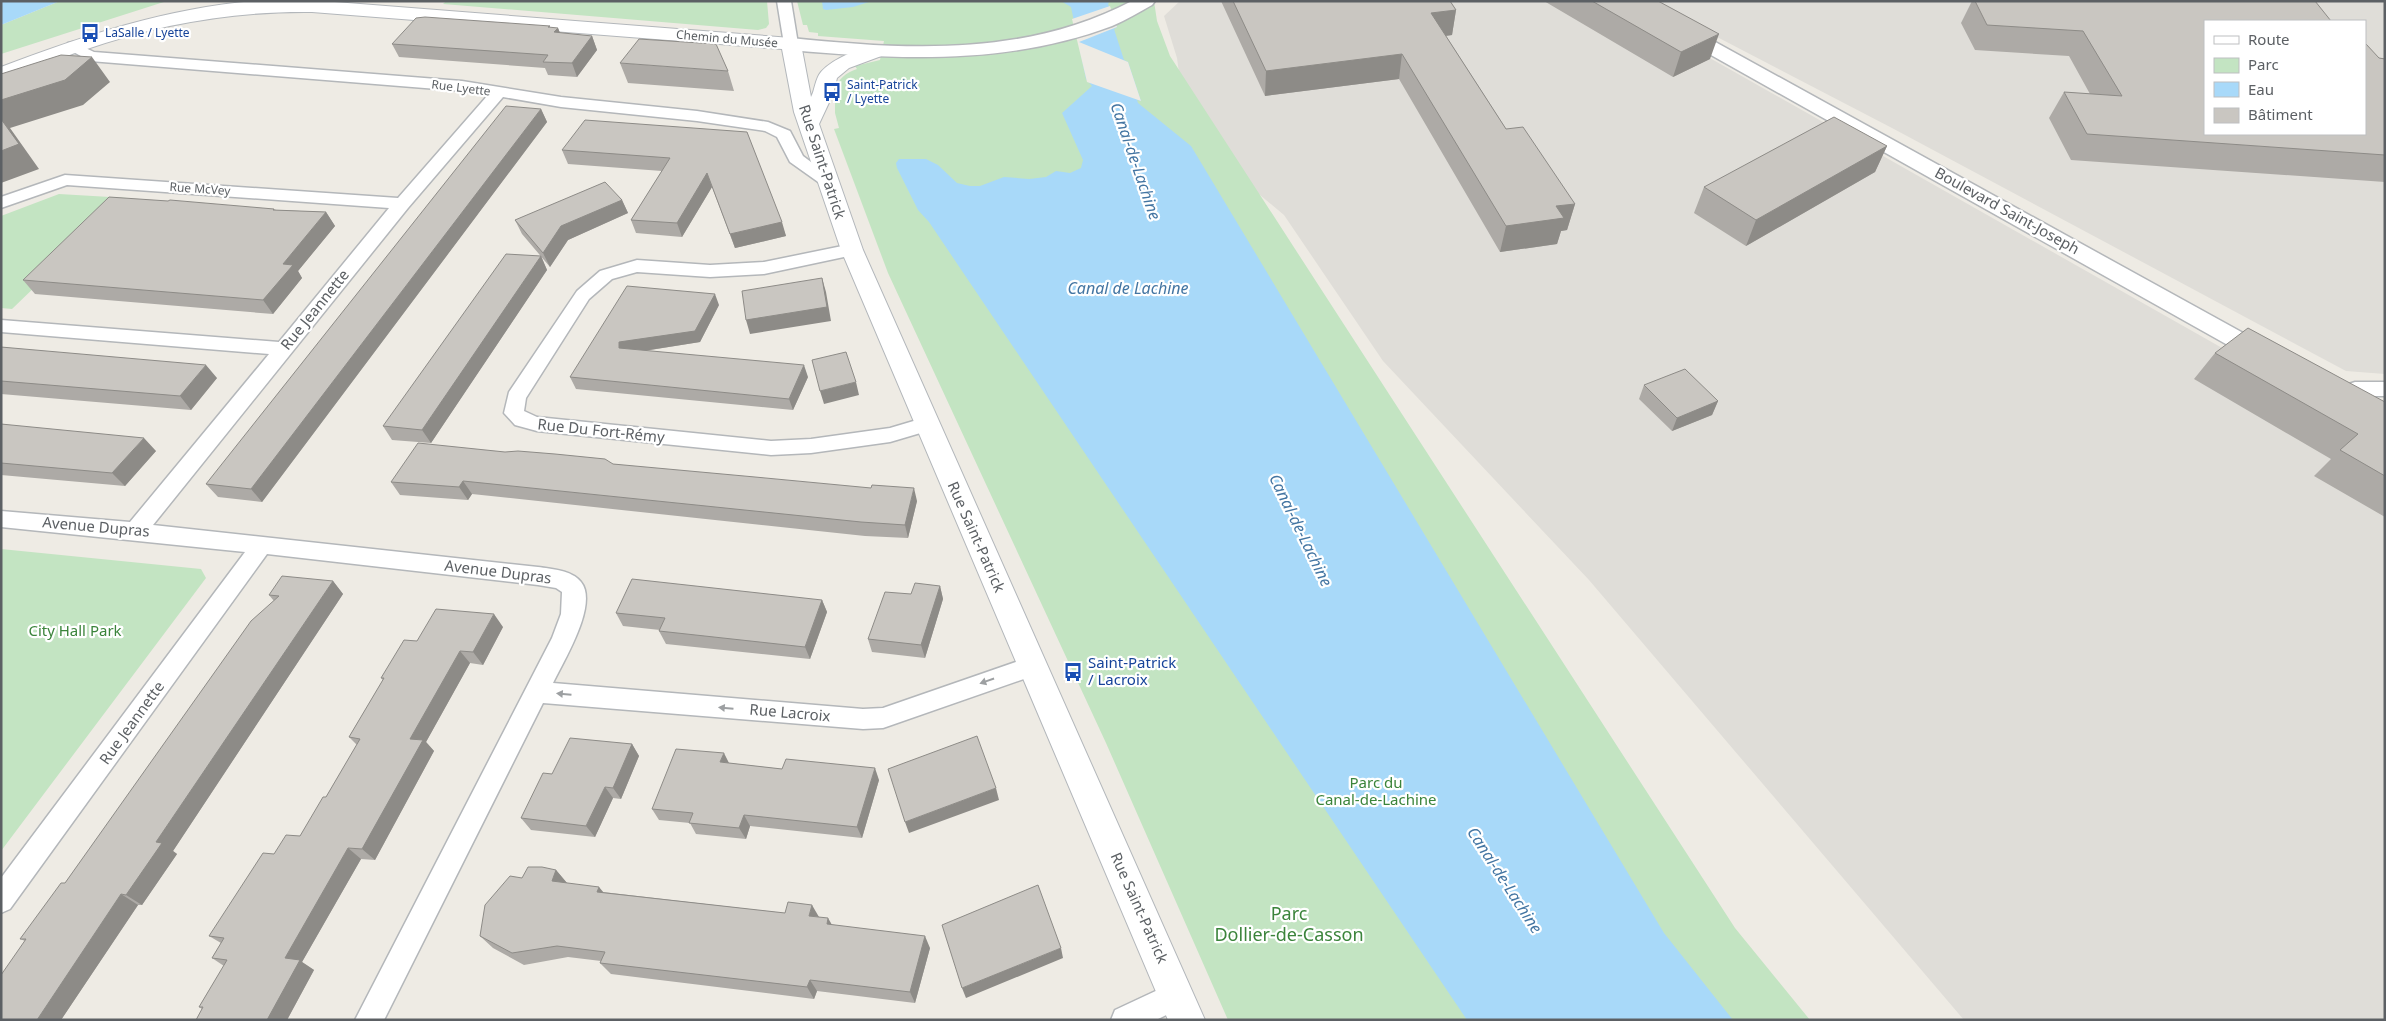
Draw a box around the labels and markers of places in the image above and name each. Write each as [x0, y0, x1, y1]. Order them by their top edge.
bus stop icon: LaSalle / Lyette [79, 22, 101, 44]
place label: LaSalle / Lyette [105, 24, 190, 41]
place label: Saint-Patrick / Lyette [847, 76, 918, 107]
bus stop icon: Saint-Patrick / Lyette [821, 81, 843, 103]
place label: Saint-Patrick / Lacroix [1088, 652, 1176, 689]
bus stop icon: Saint-Patrick / Lacroix [1062, 661, 1084, 683]

